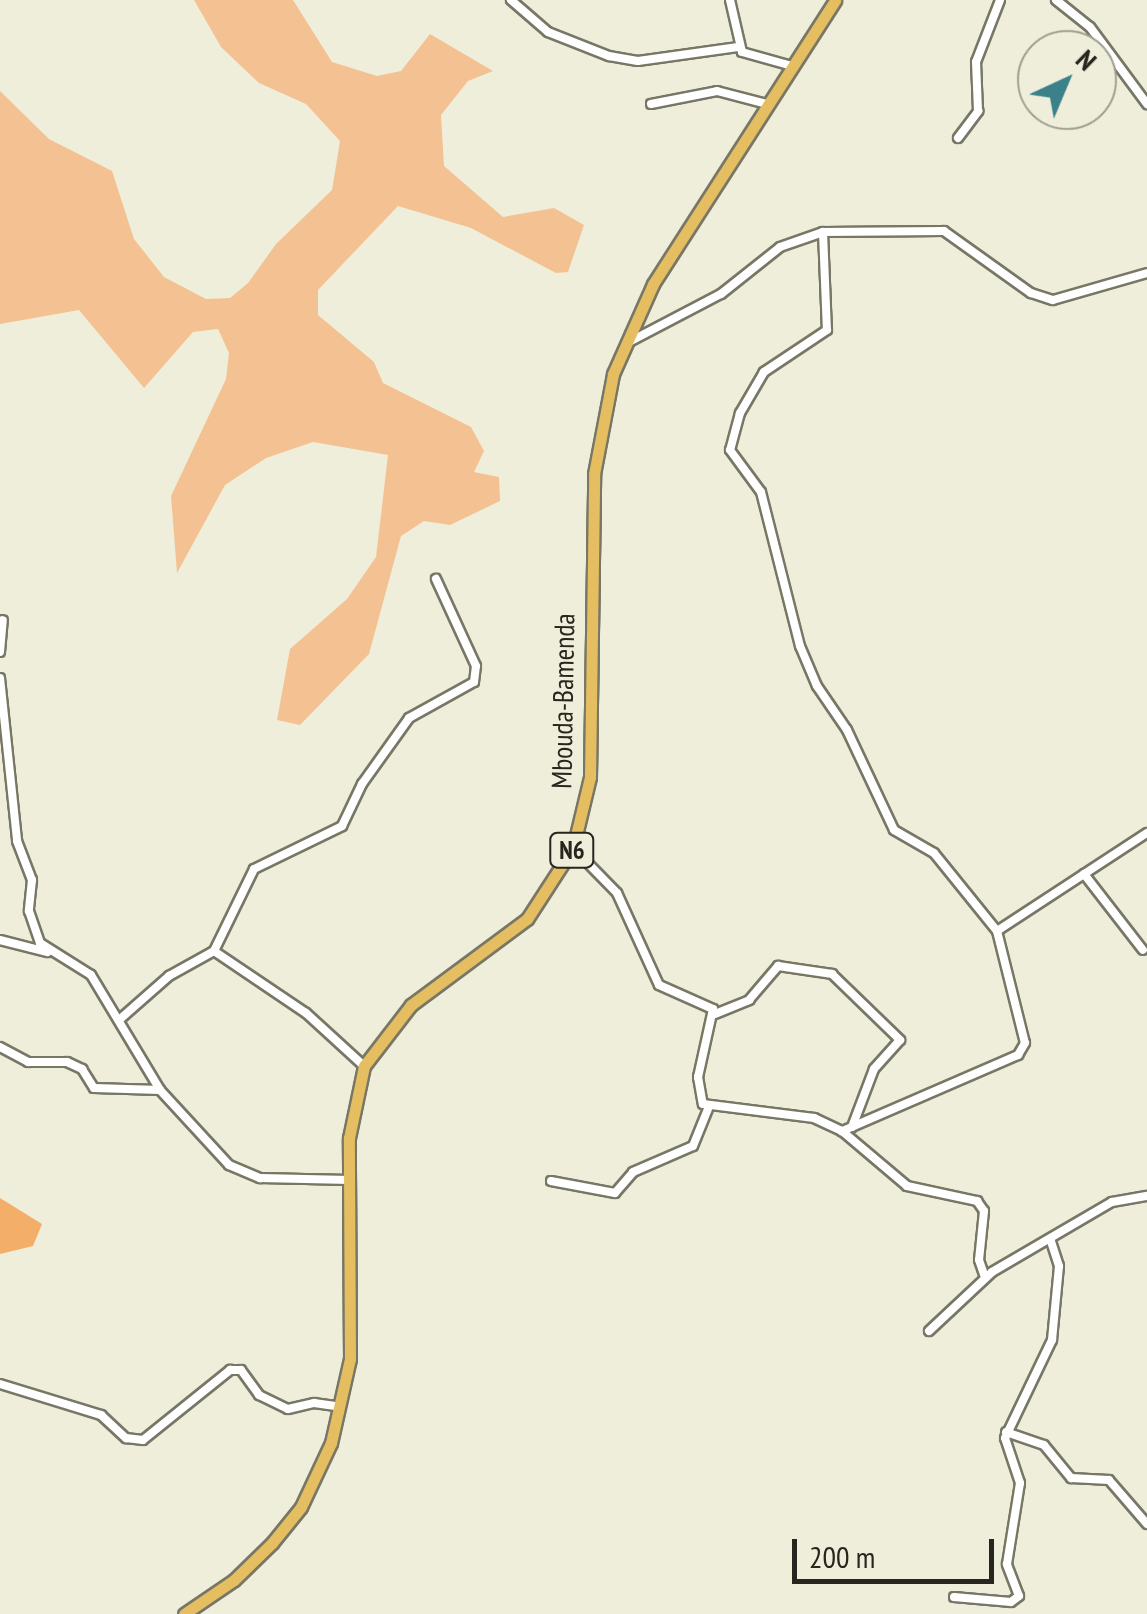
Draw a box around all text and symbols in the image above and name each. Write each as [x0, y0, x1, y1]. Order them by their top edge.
north arrow [1017, 30, 1117, 130]
text: N [1069, 41, 1105, 78]
street label: Mbouda-Bamenda [545, 613, 581, 789]
road number: N6 [547, 830, 597, 870]
scale bar [797, 1519, 1000, 1581]
text: 200 m [809, 1537, 875, 1576]

